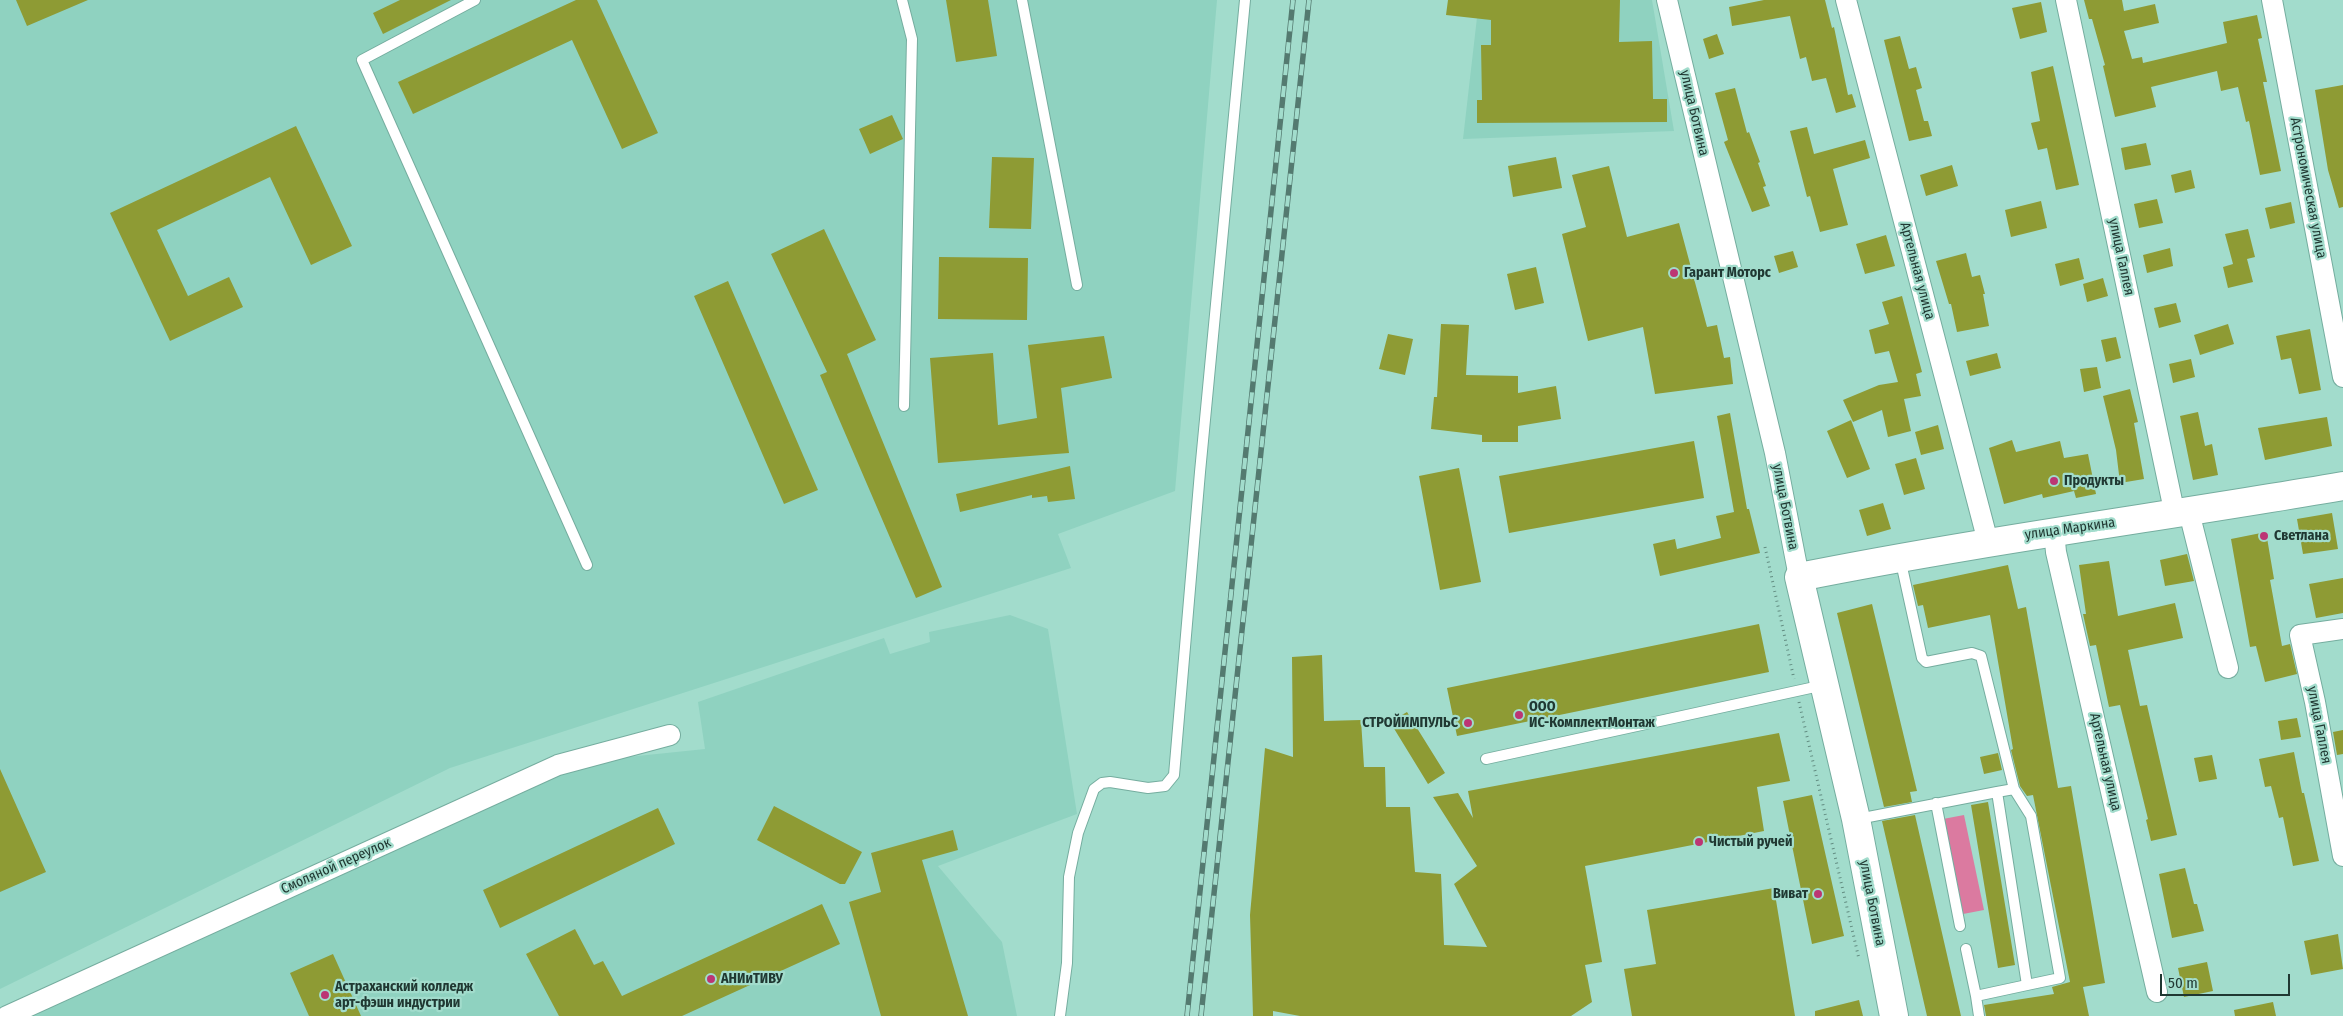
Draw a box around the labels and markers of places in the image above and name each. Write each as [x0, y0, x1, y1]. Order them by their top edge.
place label: Гарант Моторс [1684, 265, 1771, 281]
marker: Гарант Моторс [1668, 267, 1680, 279]
place label: Продукты [2064, 473, 2124, 489]
marker: Продукты [2048, 475, 2060, 487]
place label: Светлана [2274, 528, 2329, 544]
marker: Светлана [2258, 530, 2270, 542]
place label: ООО ИС-КомплектМонтаж [1529, 699, 1655, 732]
marker: ООО ИС-КомплектМонтаж [1513, 709, 1525, 721]
place label: СТРОЙИМПУЛЬС [1362, 715, 1458, 731]
marker: СТРОЙИМПУЛЬС [1462, 717, 1474, 729]
place label: Чистый ручей [1709, 834, 1792, 850]
marker: Чистый ручей [1693, 836, 1705, 848]
place label: Виват [1773, 886, 1808, 902]
marker: Виват [1812, 888, 1824, 900]
place label: АНИиТИВУ [721, 971, 783, 987]
marker: АНИиТИВУ [705, 973, 717, 985]
place label: Астраханский колледж арт-фэшн индустрии [335, 979, 473, 1012]
marker: Астраханский колледж арт-фэшн индустрии [319, 989, 331, 1001]

